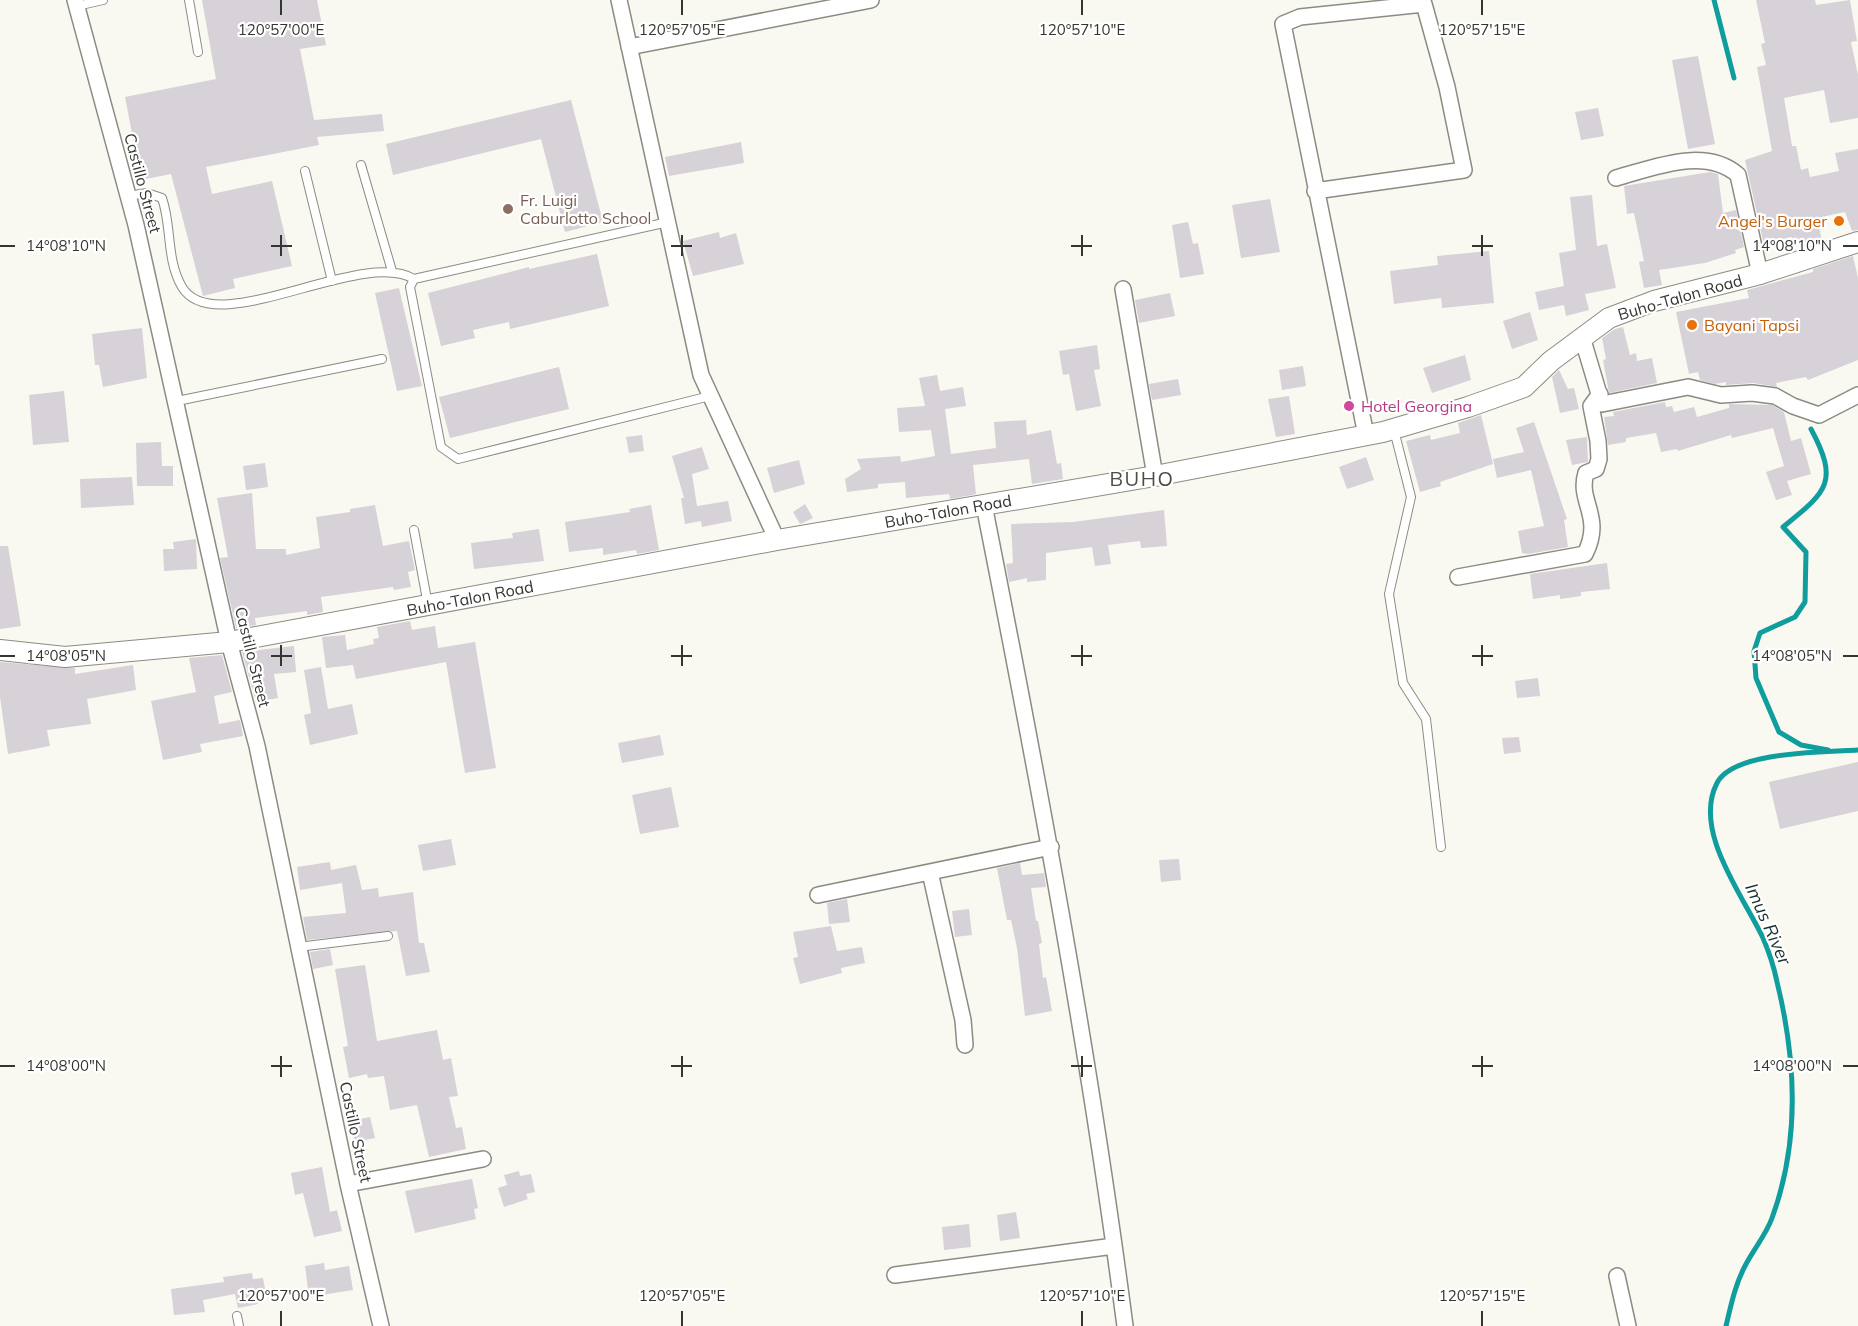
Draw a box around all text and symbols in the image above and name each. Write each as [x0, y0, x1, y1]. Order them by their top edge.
text: 120°57'00"E [238, 20, 324, 39]
text: 120°57'05"E [639, 20, 725, 39]
text: 120°57'10"E [1039, 20, 1125, 39]
text: 120°57'15"E [1439, 20, 1525, 39]
street label: Castillo Street [120, 131, 166, 236]
place label: Fr. Luigi Caburlotto School [520, 190, 651, 228]
marker: Fr. Luigi Caburlotto School [501, 202, 515, 216]
place label: Angel's Burger [1718, 211, 1827, 231]
marker: Angel's Burger [1832, 214, 1846, 228]
text: 14°08'10"N [26, 236, 106, 255]
text: 14°08'10"N [1752, 236, 1832, 255]
street label: Buho-Talon Road [1615, 270, 1745, 324]
place label: Bayani Tapsi [1704, 315, 1799, 335]
marker: Bayani Tapsi [1685, 318, 1699, 332]
place label: Hotel Georgina [1361, 396, 1472, 416]
marker: Hotel Georgina [1342, 399, 1356, 413]
district label: BUHO [1110, 466, 1174, 491]
street label: Buho-Talon Road [883, 490, 1013, 532]
street label: Buho-Talon Road [405, 576, 535, 620]
street label: Castillo Street [231, 605, 275, 710]
text: 14°08'05"N [26, 646, 106, 665]
text: 14°08'05"N [1752, 646, 1832, 665]
water label: Imus River [1740, 879, 1797, 970]
text: 14°08'00"N [26, 1056, 106, 1075]
text: 14°08'00"N [1752, 1056, 1832, 1075]
street label: Castillo Street [336, 1080, 377, 1185]
text: 120°57'00"E [238, 1286, 324, 1305]
text: 120°57'05"E [639, 1286, 725, 1305]
text: 120°57'10"E [1039, 1286, 1125, 1305]
text: 120°57'15"E [1439, 1286, 1525, 1305]

